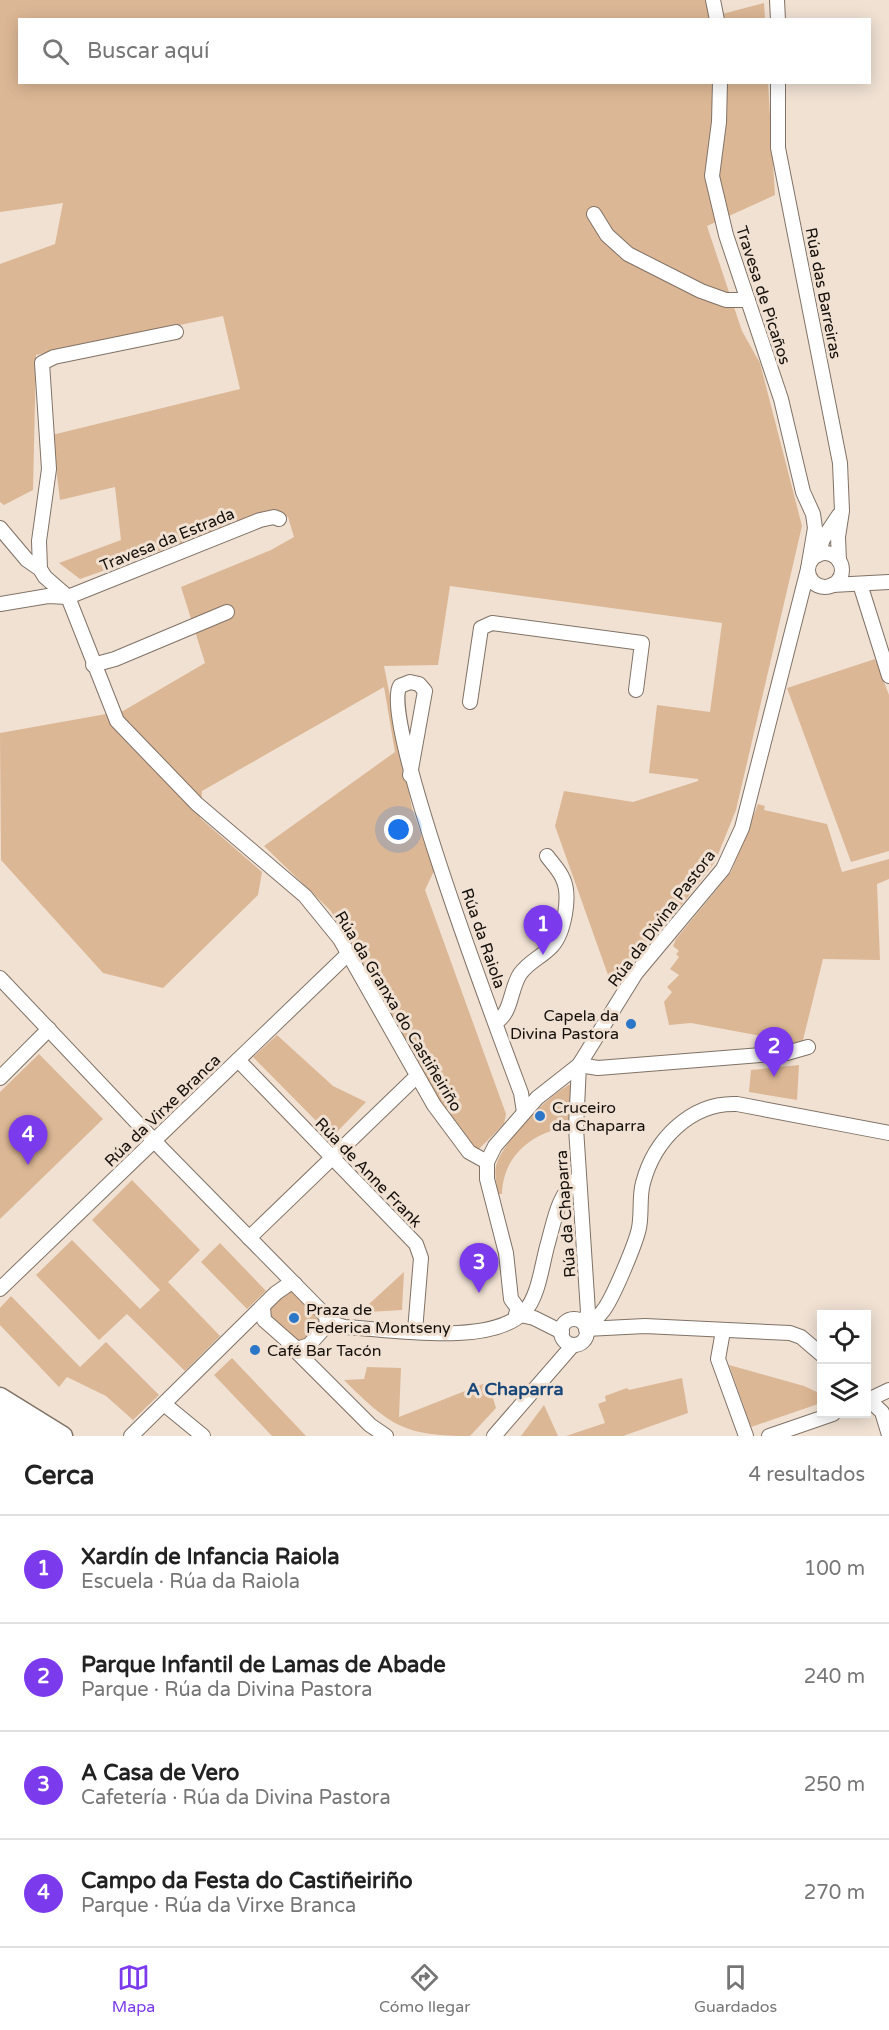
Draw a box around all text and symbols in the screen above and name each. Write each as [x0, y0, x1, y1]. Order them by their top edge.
search box [18, 18, 871, 84]
icon: search [39, 35, 72, 68]
text: Buscar aquí [87, 38, 209, 64]
street label: Travesa de Picaños [731, 223, 795, 367]
street label: Rúa das Barreiras [800, 226, 846, 360]
street label: Travesa da Estrada [97, 504, 238, 576]
your location [384, 815, 413, 844]
street label: Rúa da Divina Pastora [604, 846, 720, 991]
street label: Rúa da Raiola [457, 886, 510, 991]
pin: 1 [524, 906, 562, 955]
street label: Rúa da Granxa do Castiñeiriño [330, 908, 466, 1115]
place label: Capela da Divina Pastora [510, 1006, 619, 1044]
marker: Capela da Divina Pastora [624, 1017, 638, 1031]
pin: 2 [754, 1028, 794, 1077]
street label: Rúa da Virxe Branca [100, 1050, 225, 1171]
place label: Cruceiro da Chaparra [552, 1098, 645, 1136]
marker: Cruceiro da Chaparra [533, 1109, 547, 1123]
street label: Rúa de Anne Frank [311, 1114, 426, 1232]
pin: 4 [9, 1116, 48, 1165]
street label: Rúa da Chaparra [552, 1150, 580, 1278]
pin: 3 [460, 1244, 498, 1293]
place label: Praza de Federica Montseny [306, 1300, 451, 1338]
map controls [817, 1310, 871, 1418]
button: locate [817, 1310, 871, 1364]
marker: Praza de Federica Montseny [287, 1311, 301, 1325]
place label: Café Bar Tacón [267, 1341, 382, 1361]
marker: Café Bar Tacón [248, 1343, 262, 1357]
button: layers [817, 1364, 871, 1418]
district label: A Chaparra [466, 1378, 564, 1400]
text: Cerca [24, 1460, 94, 1491]
text: 4 resultados [749, 1463, 865, 1487]
text: Xardín de Infancia Raiola [81, 1544, 340, 1570]
text: 1 [37, 1557, 50, 1581]
text: 100 m [804, 1557, 865, 1581]
text: Escuela · Rúa da Raiola [81, 1570, 300, 1594]
text: Parque Infantil de Lamas de Abade [81, 1652, 446, 1678]
text: 2 [37, 1665, 50, 1689]
text: 240 m [804, 1665, 865, 1689]
text: Parque · Rúa da Divina Pastora [81, 1678, 372, 1702]
text: A Casa de Vero [81, 1760, 239, 1786]
text: 3 [37, 1773, 50, 1797]
text: 250 m [804, 1773, 865, 1797]
text: Cafetería · Rúa da Divina Pastora [81, 1786, 391, 1810]
text: Campo da Festa do Castiñeiriño [81, 1868, 413, 1894]
text: 4 [37, 1881, 50, 1905]
text: 270 m [804, 1881, 865, 1905]
text: Parque · Rúa da Virxe Branca [81, 1894, 356, 1918]
tab: Mapa [112, 1961, 155, 2017]
tab: Cómo llegar [379, 1961, 470, 2017]
tab: Guardados [694, 1961, 777, 2017]

